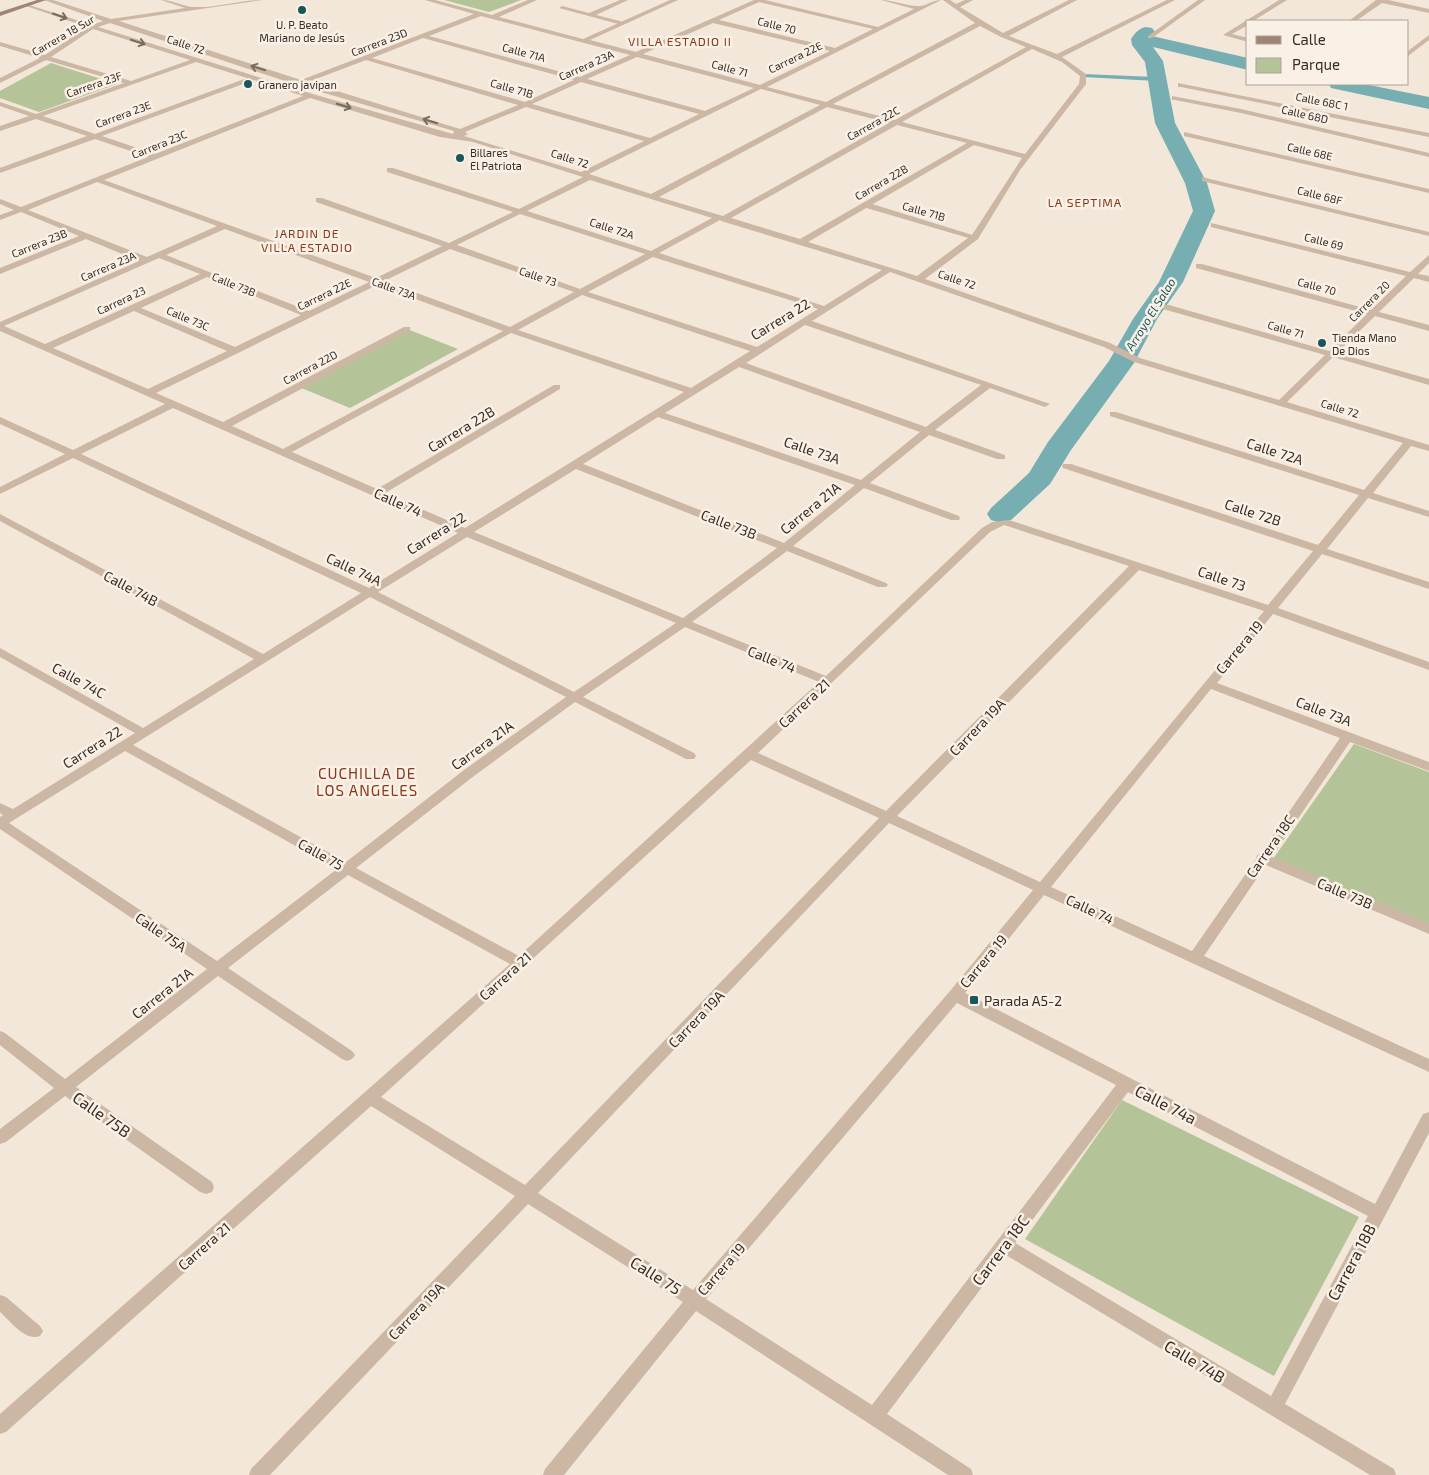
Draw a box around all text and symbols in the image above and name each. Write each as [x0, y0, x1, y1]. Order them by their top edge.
marker: U. P. Beato Mariano de Jesús [296, 4, 308, 16]
street label: Carrera 18 Sur [29, 12, 97, 58]
one-way arrow [52, 12, 67, 21]
street label: Calle 70 [756, 14, 798, 36]
place label: U. P. Beato Mariano de Jesús [259, 18, 345, 44]
legend [1246, 20, 1409, 85]
street label: Carrera 23D [349, 25, 409, 59]
text: Calle [1292, 30, 1326, 48]
street label: Calle 72 [165, 32, 207, 56]
district label: VILLA ESTADIO II [628, 34, 732, 48]
one-way arrow [130, 38, 146, 47]
street label: Carrera 22E [766, 38, 824, 76]
street label: Calle 71A [501, 40, 547, 64]
street label: Carrera 23A [556, 47, 616, 83]
text: Parque [1292, 55, 1340, 73]
street label: Calle 71 [710, 57, 750, 79]
one-way arrow [250, 63, 266, 73]
street label: Carrera 23F [64, 68, 124, 100]
street label: Calle 71B [489, 76, 535, 100]
marker: Granero javipan [242, 78, 254, 90]
place label: Granero javipan [258, 78, 337, 92]
street label: Calle 68C 1 [1295, 90, 1349, 112]
street label: Carrera 23E [93, 98, 153, 130]
one-way arrow [335, 101, 351, 111]
street label: Calle 68D [1280, 102, 1330, 126]
street label: Carrera 22C [844, 103, 902, 143]
one-way arrow [422, 116, 438, 126]
street label: Carrera 23C [130, 127, 188, 161]
street label: Calle 68E [1286, 139, 1334, 163]
place label: Billares El Patriota [470, 146, 522, 172]
street label: Calle 72 [549, 146, 591, 170]
marker: Billares El Patriota [454, 152, 466, 164]
street label: Carrera 22B [852, 162, 910, 202]
street label: Calle 68F [1296, 183, 1344, 207]
district label: LA SEPTIMA [1048, 195, 1122, 209]
street label: Calle 71B [901, 199, 947, 223]
street label: Calle 72A [588, 215, 636, 241]
street label: Carrera 23B [9, 226, 69, 260]
district label: JARDIN DE VILLA ESTADIO [261, 226, 353, 254]
street label: Calle 69 [1303, 230, 1345, 252]
street label: Carrera 23A [78, 248, 138, 284]
street label: Calle 73 [517, 264, 559, 288]
street label: Calle 72 [936, 267, 978, 291]
street label: Calle 73B [210, 269, 258, 299]
street label: Calle 73A [370, 274, 418, 302]
street label: Carrera 22E [295, 275, 353, 313]
water label: Arroyo El Salao [1122, 275, 1179, 354]
street label: Calle 70 [1296, 275, 1338, 297]
street label: Carrera 20 [1346, 278, 1392, 324]
street label: Carrera 23 [95, 283, 147, 317]
street label: Carrera 22 [747, 295, 813, 343]
street label: Calle 73C [165, 303, 211, 333]
street label: Calle 71 [1266, 318, 1306, 340]
place label: Tienda Mano De Dios [1332, 331, 1397, 357]
marker: Tienda Mano De Dios [1316, 337, 1328, 349]
street label: Carrera 22D [281, 347, 339, 387]
street label: Calle 72 [1319, 396, 1361, 420]
street label: Carrera 22B [424, 402, 498, 456]
street label: Calle 73A [782, 432, 843, 468]
street label: Calle 72A [1245, 434, 1306, 468]
street label: Carrera 21A [776, 478, 844, 538]
street label: Calle 74 [372, 484, 424, 520]
street label: Calle 72B [1223, 495, 1283, 529]
street label: Calle 73B [699, 506, 759, 542]
street label: Carrera 22 [403, 508, 469, 558]
street label: Calle 74A [324, 549, 385, 589]
street label: Calle 73 [1196, 562, 1248, 594]
street label: Calle 74B [101, 567, 161, 609]
street label: Carrera 19 [1212, 617, 1266, 677]
street label: Calle 74 [745, 642, 799, 676]
street label: Calle 74C [49, 658, 109, 702]
street label: Carrera 21 [775, 675, 833, 731]
street label: Calle 73A [1294, 693, 1355, 729]
street label: Carrera 19A [946, 695, 1009, 759]
street label: Carrera 21A [448, 717, 517, 773]
street label: Carrera 22 [59, 722, 125, 772]
district label: CUCHILLA DE LOS ANGELES [316, 764, 418, 799]
street label: Carrera 18C [1242, 811, 1298, 881]
street label: Calle 75 [295, 835, 347, 873]
street label: Calle 73B [1315, 874, 1375, 912]
street label: Calle 74 [1064, 891, 1116, 927]
street label: Calle 75A [132, 909, 190, 955]
street label: Carrera 19 [956, 931, 1010, 991]
street label: Carrera 21 [475, 948, 535, 1004]
street label: Carrera 21A [128, 964, 196, 1022]
street label: Carrera 19A [665, 987, 728, 1051]
place label: Parada A5-2 [984, 992, 1062, 1009]
marker: Parada A5-2 [968, 994, 980, 1006]
street label: Calle 74a [1132, 1080, 1200, 1128]
street label: Calle 75B [69, 1087, 135, 1141]
street label: Carrera 18C [967, 1211, 1033, 1289]
street label: Carrera 21 [174, 1219, 234, 1273]
street label: Carrera 18B [1323, 1221, 1379, 1303]
street label: Carrera 19 [694, 1239, 748, 1299]
street label: Calle 75 [627, 1252, 685, 1298]
street label: Carrera 19A [385, 1279, 448, 1343]
street label: Calle 74B [1161, 1335, 1229, 1387]

